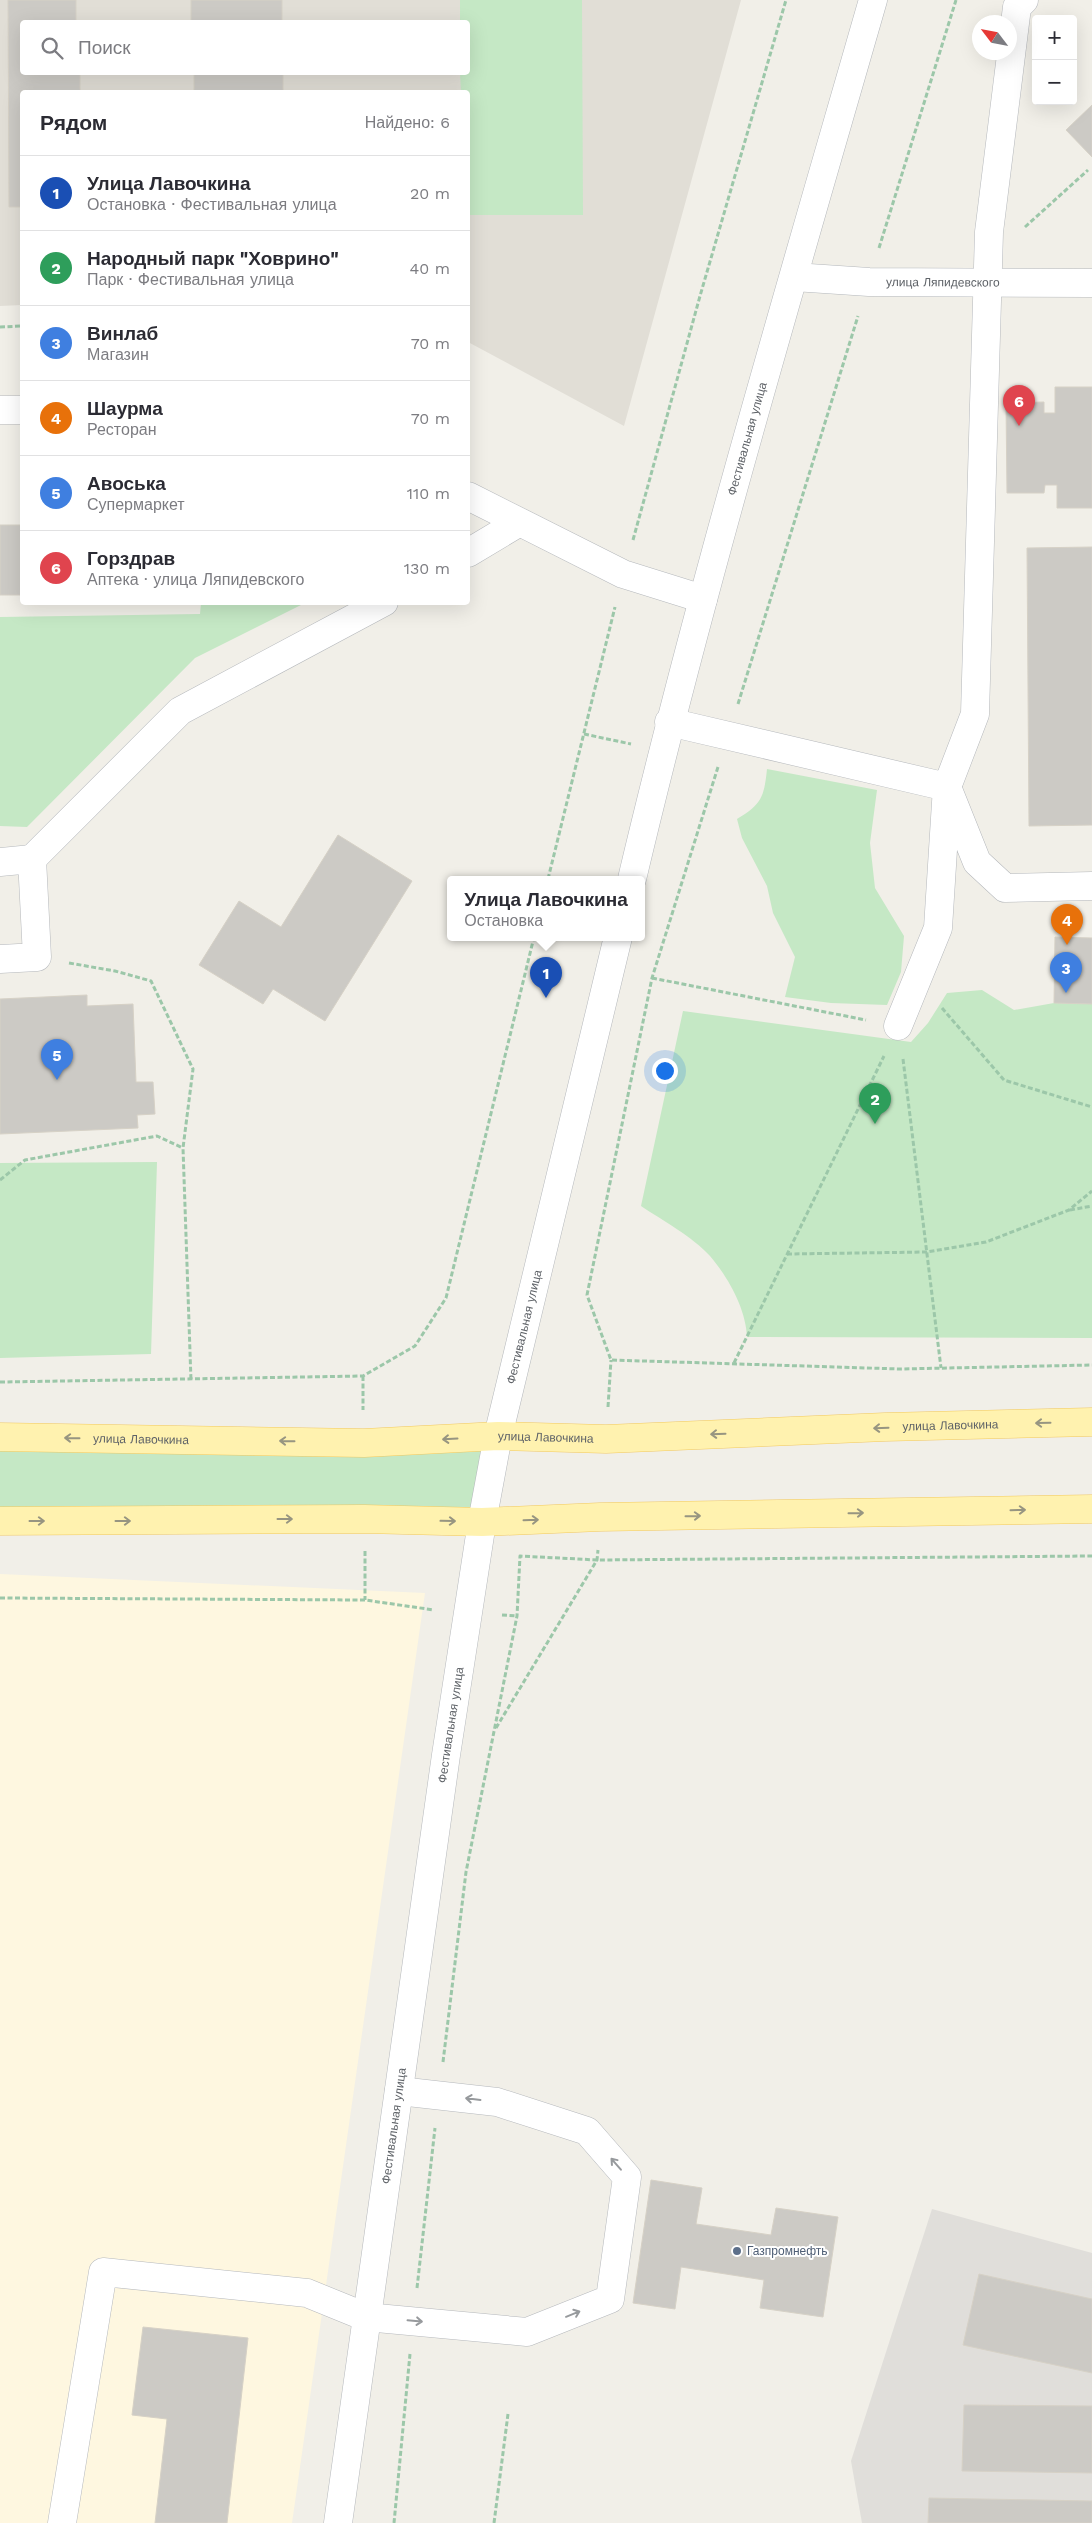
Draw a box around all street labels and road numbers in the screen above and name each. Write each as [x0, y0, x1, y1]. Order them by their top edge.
street label: улица Ляпидевского [886, 275, 1000, 290]
street label: Фестивальная улица [725, 380, 770, 497]
street label: Фестивальная улица [504, 1268, 545, 1386]
street label: улица Лавочкина [902, 1417, 999, 1434]
street label: улица Лавочкина [498, 1429, 594, 1446]
street label: улица Лавочкина [93, 1432, 189, 1447]
street label: Фестивальная улица [435, 1666, 467, 1784]
street label: Фестивальная улица [379, 2067, 409, 2185]

